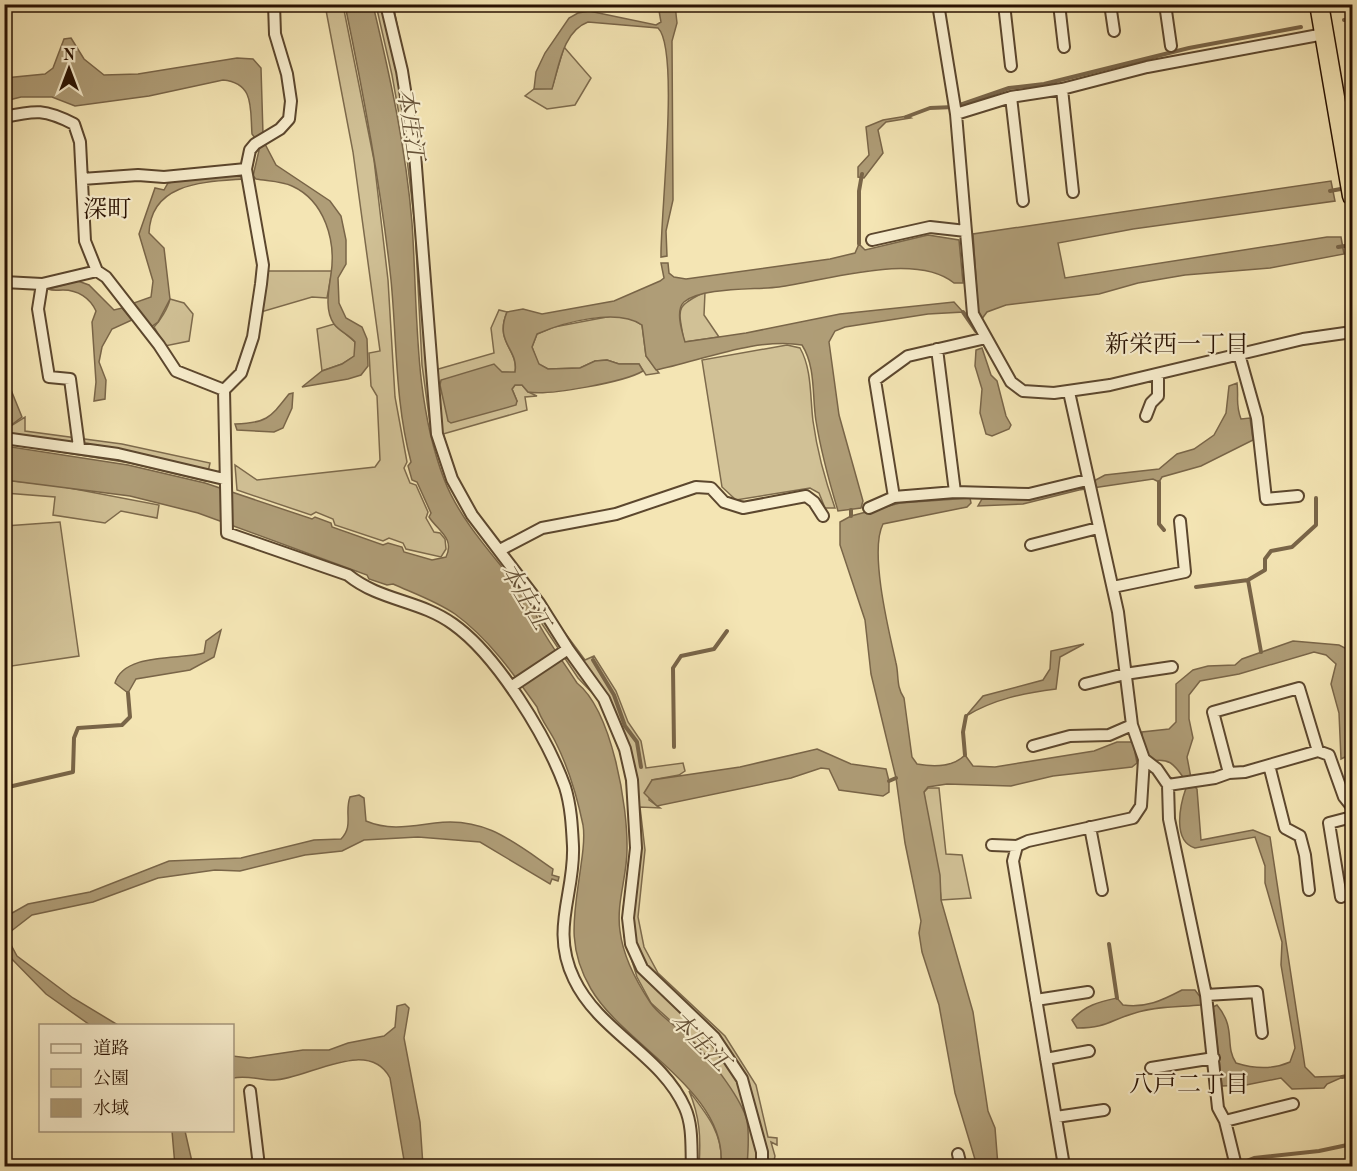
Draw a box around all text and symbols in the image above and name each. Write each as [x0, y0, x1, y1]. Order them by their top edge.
north arrow [39, 39, 99, 99]
text: N [63, 48, 76, 64]
water label: 本庄江 [392, 87, 429, 165]
district label: 深町 [83, 196, 131, 223]
district label: 新栄西一丁目 [1105, 331, 1249, 358]
water label: 本庄江 [494, 558, 556, 637]
water label: 本庄江 [665, 1006, 737, 1078]
legend [39, 1024, 234, 1132]
text: 道路 [93, 1038, 129, 1058]
text: 公園 [93, 1069, 129, 1088]
district label: 八戸二丁目 [1129, 1072, 1249, 1098]
text: 水域 [93, 1098, 129, 1118]

